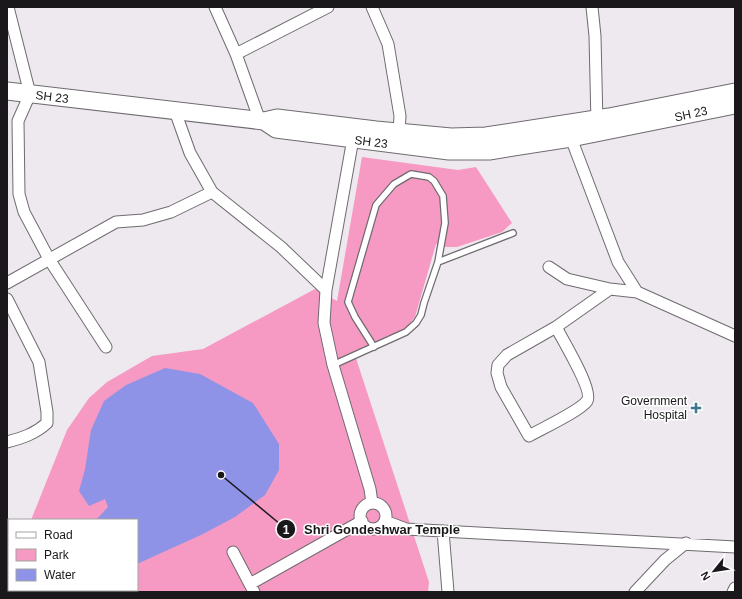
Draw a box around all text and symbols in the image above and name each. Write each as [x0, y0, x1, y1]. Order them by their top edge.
street label: SH 23 [35, 88, 70, 106]
street label: SH 23 [673, 104, 709, 124]
street label: SH 23 [354, 133, 389, 151]
place label: Government Hospital [621, 394, 688, 422]
marker: Government Hospital [690, 402, 702, 414]
callout: Shri Gondeshwar Temple [276, 517, 467, 542]
legend [8, 519, 138, 591]
text: Shri Gondeshwar Temple [304, 522, 460, 537]
text: 1 [283, 523, 290, 537]
text: Road [44, 528, 73, 542]
text: Park [44, 548, 70, 562]
north arrow [694, 551, 734, 591]
text: Water [44, 568, 76, 582]
text: N [698, 570, 713, 582]

